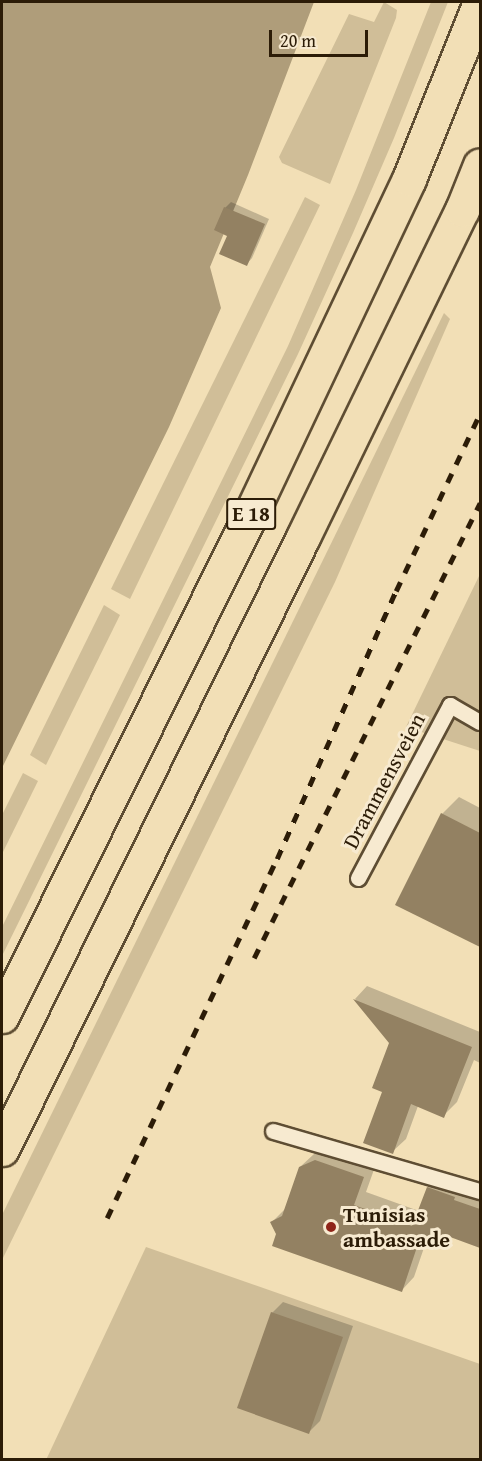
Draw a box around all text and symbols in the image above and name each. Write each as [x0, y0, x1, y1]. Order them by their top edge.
scale bar [272, 18, 371, 56]
text: 20 m [280, 27, 316, 54]
road number: E 18 [226, 496, 276, 532]
street label: Drammensveien [337, 709, 431, 853]
place label: Tunisias ambassade [343, 1201, 450, 1252]
marker: Tunisias ambassade [324, 1220, 338, 1234]

